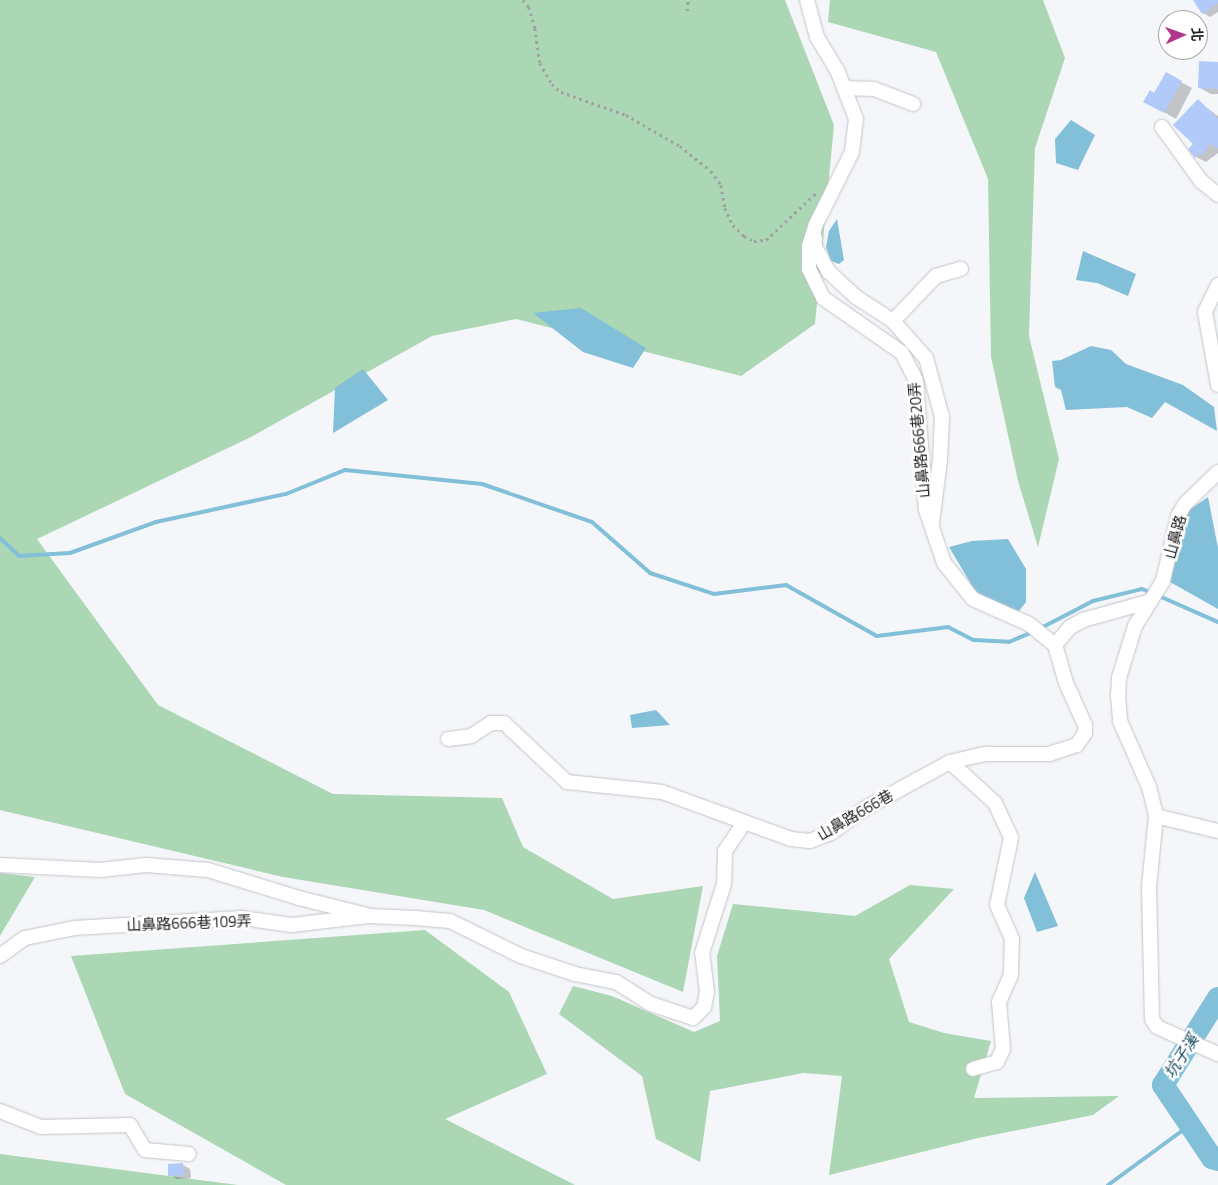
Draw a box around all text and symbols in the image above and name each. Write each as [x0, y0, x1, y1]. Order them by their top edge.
north arrow [1158, 10, 1208, 60]
text: 北 [1187, 27, 1208, 42]
street label: 山鼻路666巷20弄 [905, 381, 933, 499]
street label: 山鼻路 [1160, 513, 1190, 561]
street label: 山鼻路666巷 [814, 786, 896, 844]
street label: 山鼻路666巷109弄 [126, 912, 252, 934]
water label: 坑子溪 [1160, 1031, 1202, 1081]

